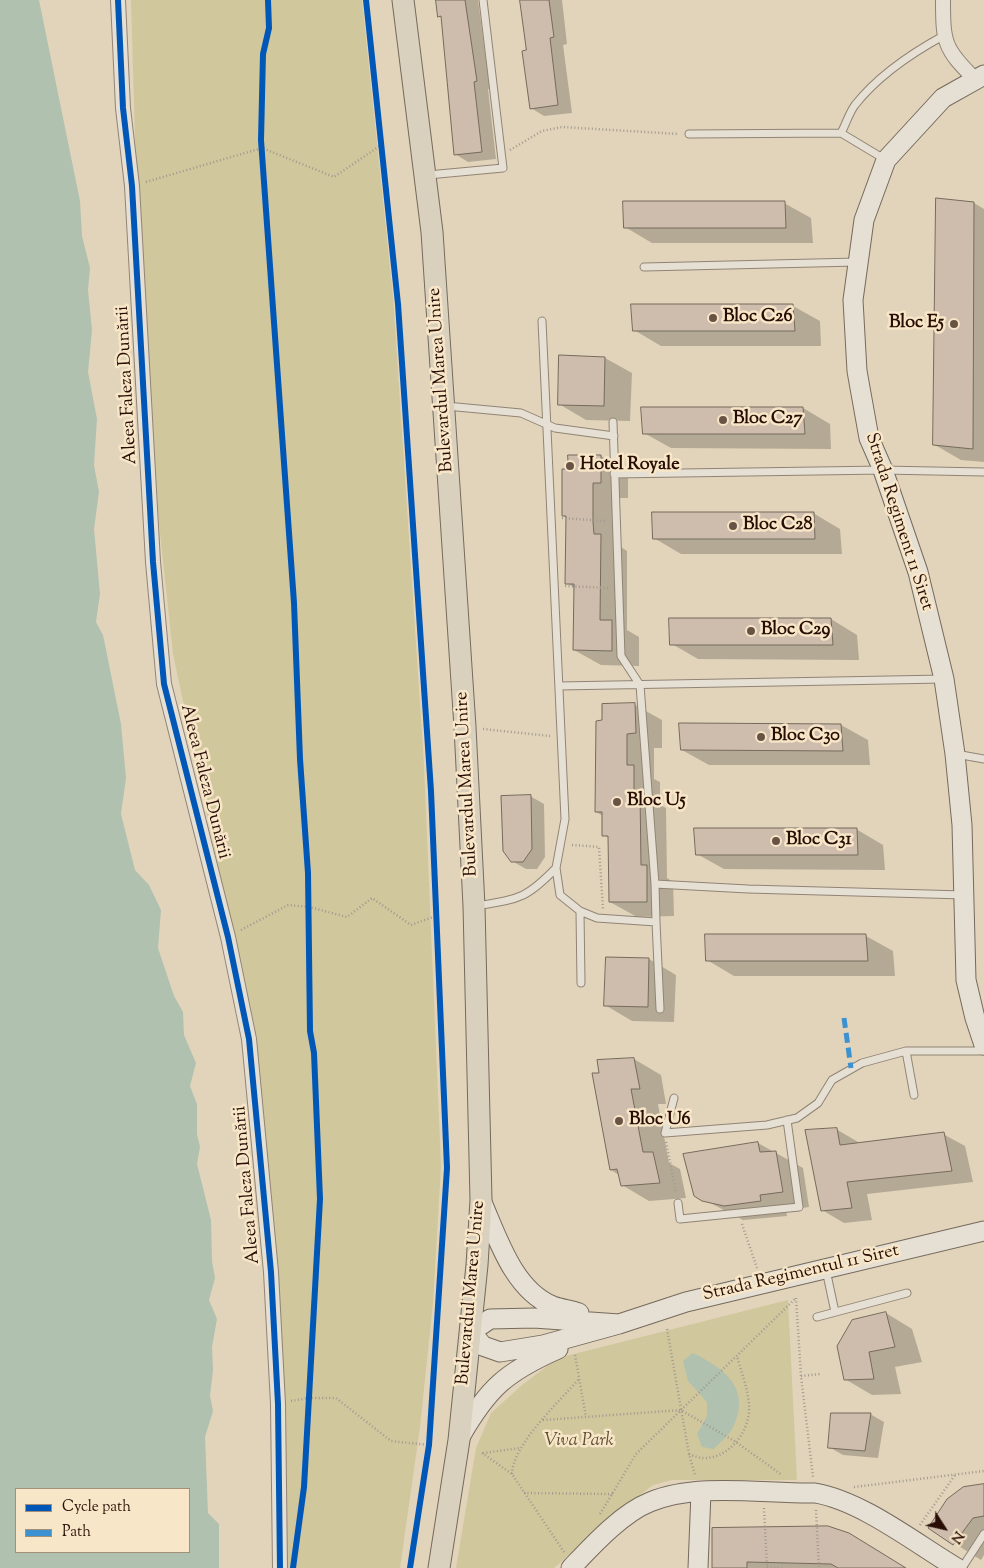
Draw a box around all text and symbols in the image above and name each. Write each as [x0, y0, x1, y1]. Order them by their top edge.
street label: Bulevardul Marea Unire [425, 287, 459, 473]
street label: Aleea Faleza Dunării [113, 305, 143, 465]
place label: Bloc C26 [723, 307, 792, 329]
marker: Bloc C26 [707, 312, 719, 324]
place label: Bloc E5 [889, 313, 944, 335]
marker: Bloc E5 [948, 318, 960, 330]
place label: Bloc C27 [733, 409, 802, 431]
marker: Bloc C27 [717, 414, 729, 426]
street label: Strada Regiment 11 Siret [859, 431, 937, 613]
place label: Hotel Royale [580, 455, 680, 477]
marker: Hotel Royale [564, 460, 576, 472]
place label: Bloc C28 [743, 515, 812, 537]
marker: Bloc C28 [727, 520, 739, 532]
place label: Bloc C29 [761, 620, 830, 642]
marker: Bloc C29 [745, 625, 757, 637]
street label: Bulevardul Marea Unire [452, 691, 484, 877]
street label: Aleea Faleza Dunării [174, 702, 234, 862]
place label: Bloc C30 [771, 726, 840, 748]
marker: Bloc C30 [755, 731, 767, 743]
place label: Bloc U5 [627, 791, 686, 813]
marker: Bloc U5 [611, 796, 623, 808]
place label: Bloc C31 [786, 830, 852, 852]
marker: Bloc C31 [770, 835, 782, 847]
street label: Aleea Faleza Dunării [230, 1105, 266, 1265]
place label: Bloc U6 [629, 1110, 691, 1132]
marker: Bloc U6 [613, 1115, 625, 1127]
street label: Bulevardul Marea Unire [453, 1200, 491, 1386]
street label: Strada Regimentul 11 Siret [701, 1241, 901, 1307]
park label: Viva Park [544, 1431, 614, 1453]
legend [15, 1488, 190, 1553]
text: Cycle path [62, 1497, 131, 1518]
north arrow [919, 1503, 969, 1553]
text: Path [62, 1522, 91, 1543]
text: N [945, 1526, 968, 1547]

